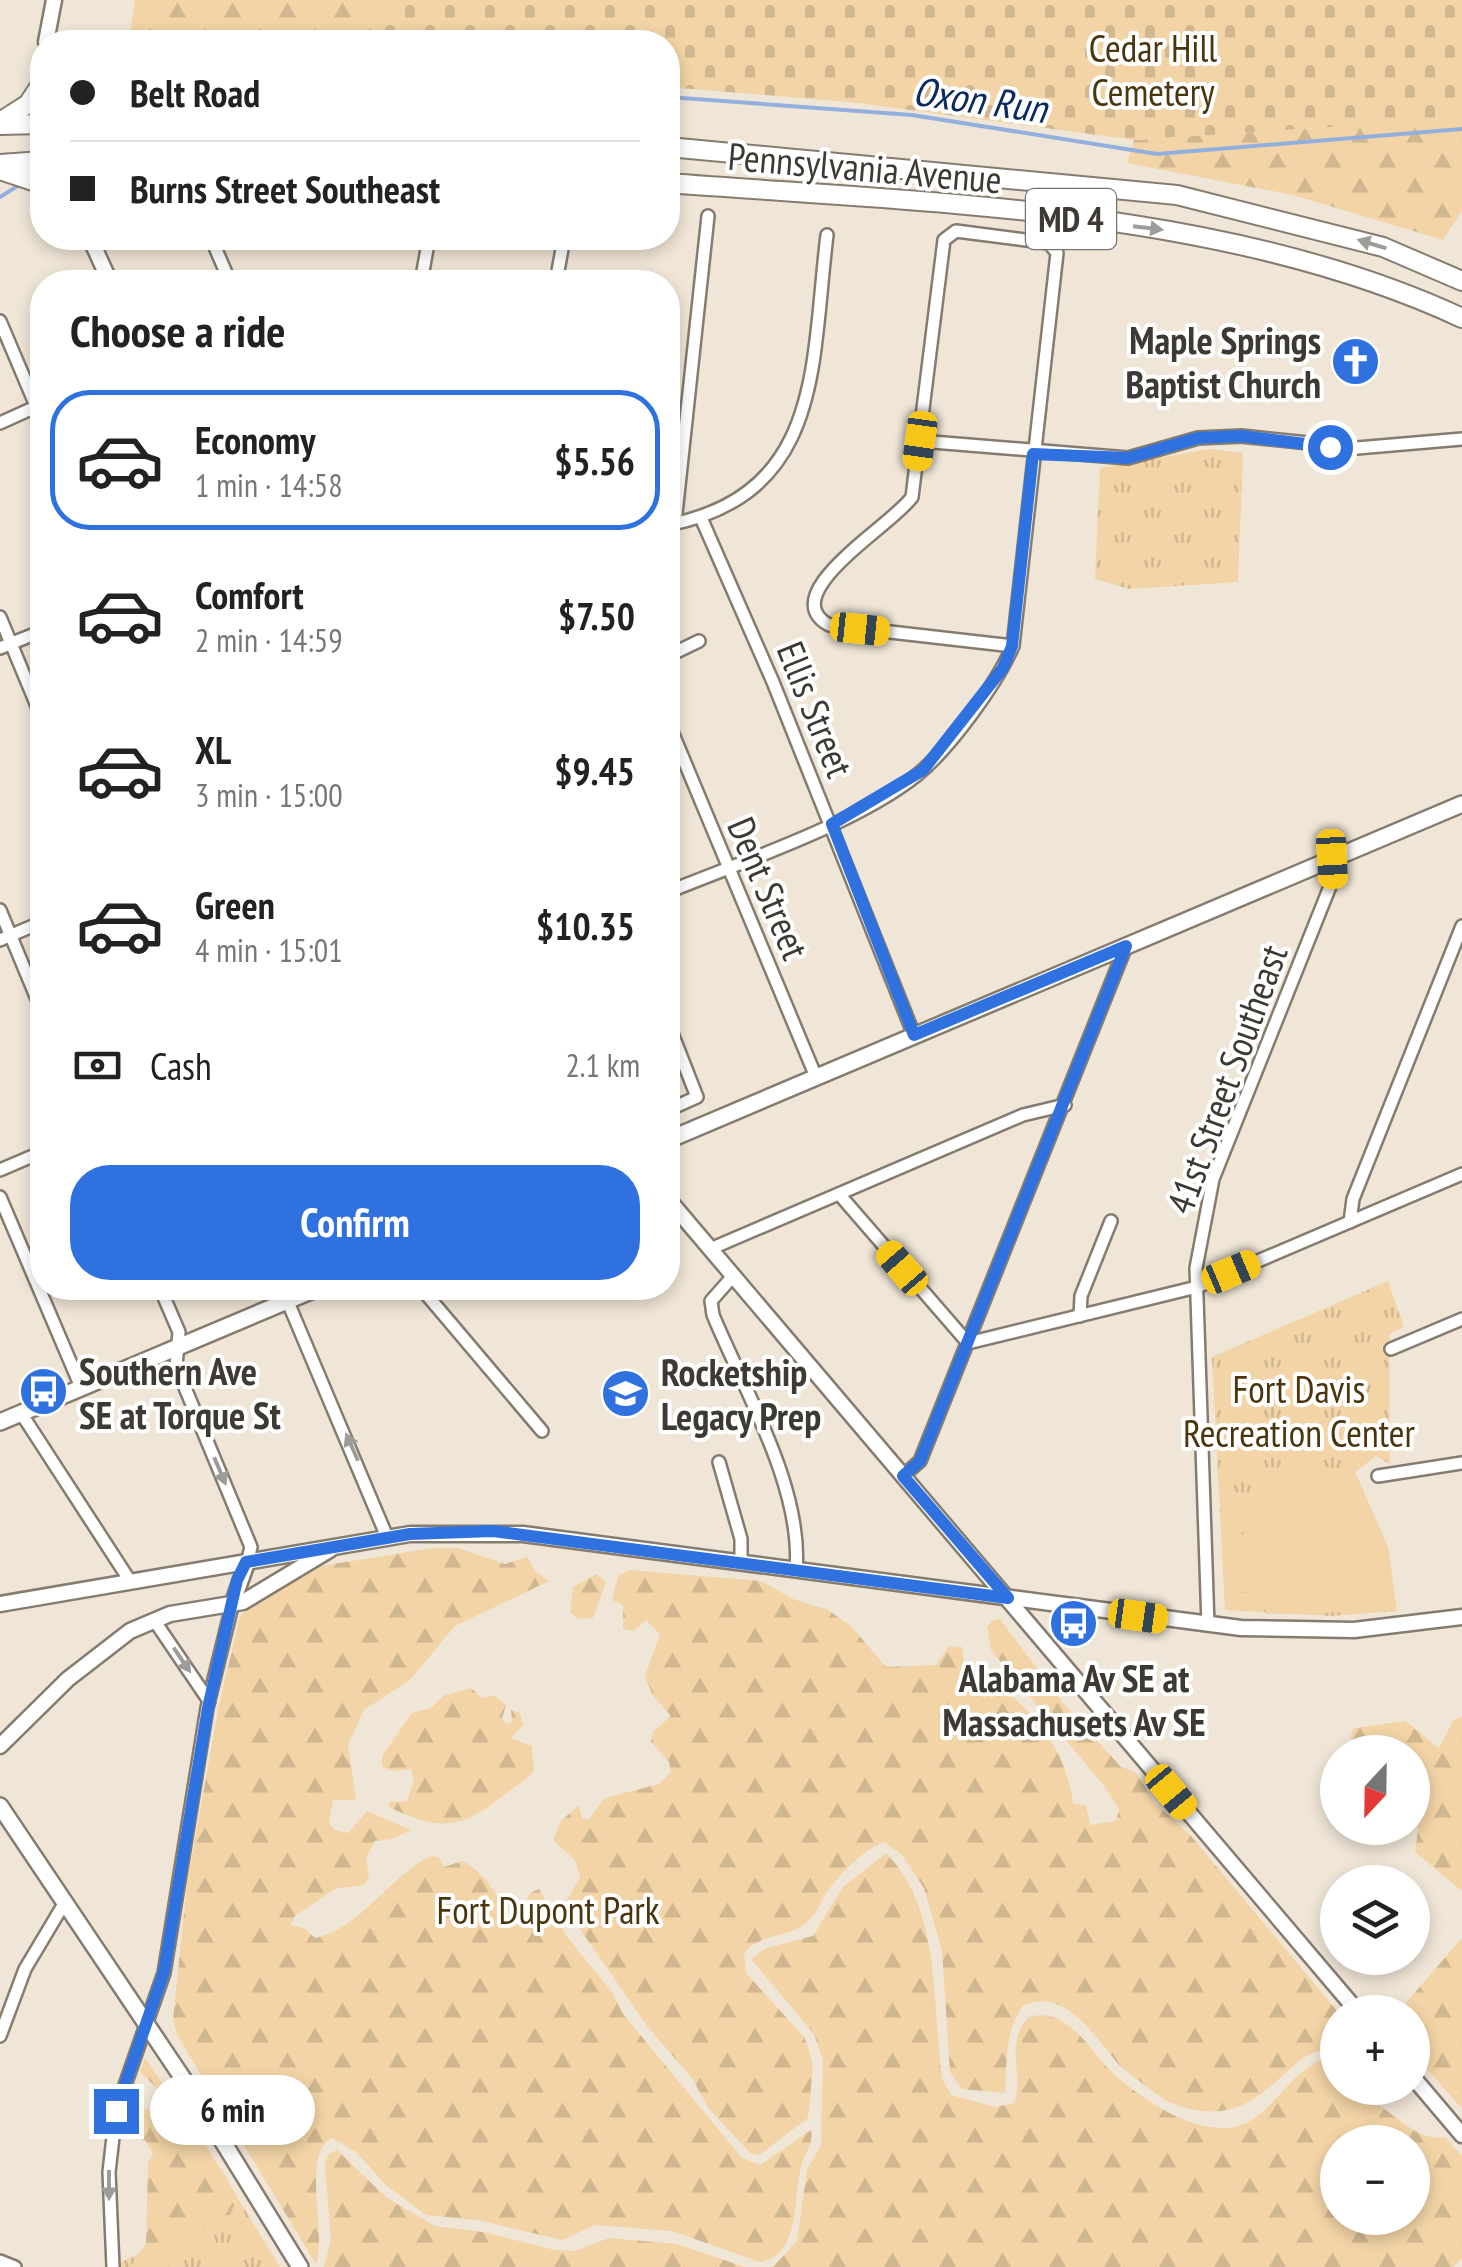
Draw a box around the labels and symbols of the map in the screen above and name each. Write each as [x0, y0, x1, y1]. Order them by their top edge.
park label: Cedar Hill Cemetery [1089, 23, 1217, 116]
water label: Oxon Run [910, 64, 1052, 134]
street label: Pennsylvania Avenue [726, 131, 1004, 203]
road number: MD 4 [1026, 189, 1116, 249]
one-way arrow [1132, 220, 1164, 236]
one-way arrow [1356, 236, 1386, 251]
place label: Maple Springs Baptist Church [1126, 315, 1321, 408]
church icon: Maple Springs Baptist Church [1330, 335, 1382, 387]
car [901, 409, 939, 473]
route start [1308, 425, 1353, 470]
car [829, 611, 891, 647]
street label: Ellis Street [767, 634, 865, 784]
street label: Dent Street [717, 810, 821, 967]
car [1315, 828, 1349, 890]
street label: 41st Street Southeast [1155, 937, 1298, 1220]
car [871, 1236, 933, 1300]
car [1198, 1246, 1264, 1298]
place label: Southern Ave SE at Torque St [79, 1346, 281, 1439]
place label: Rocketship Legacy Prep [661, 1347, 821, 1440]
park label: Fort Davis Recreation Center [1183, 1364, 1415, 1457]
bus stop icon: Southern Ave SE at Torque St [18, 1366, 70, 1418]
school or university icon: Rocketship Legacy Prep [600, 1367, 652, 1419]
one-way arrow [344, 1432, 360, 1462]
one-way arrow [212, 1456, 228, 1486]
bus stop icon: Alabama Av SE at Massachusets Av SE [1048, 1597, 1100, 1649]
car [1106, 1597, 1170, 1635]
one-way arrow [172, 1647, 190, 1674]
place label: Alabama Av SE at Massachusets Av SE [943, 1653, 1206, 1746]
north arrow [1320, 1735, 1430, 1845]
car [1140, 1759, 1202, 1825]
park label: Fort Dupont Park [437, 1885, 660, 1934]
callout: 6 min [151, 2076, 316, 2146]
route end [94, 2089, 139, 2134]
one-way arrow [101, 2169, 117, 2201]

